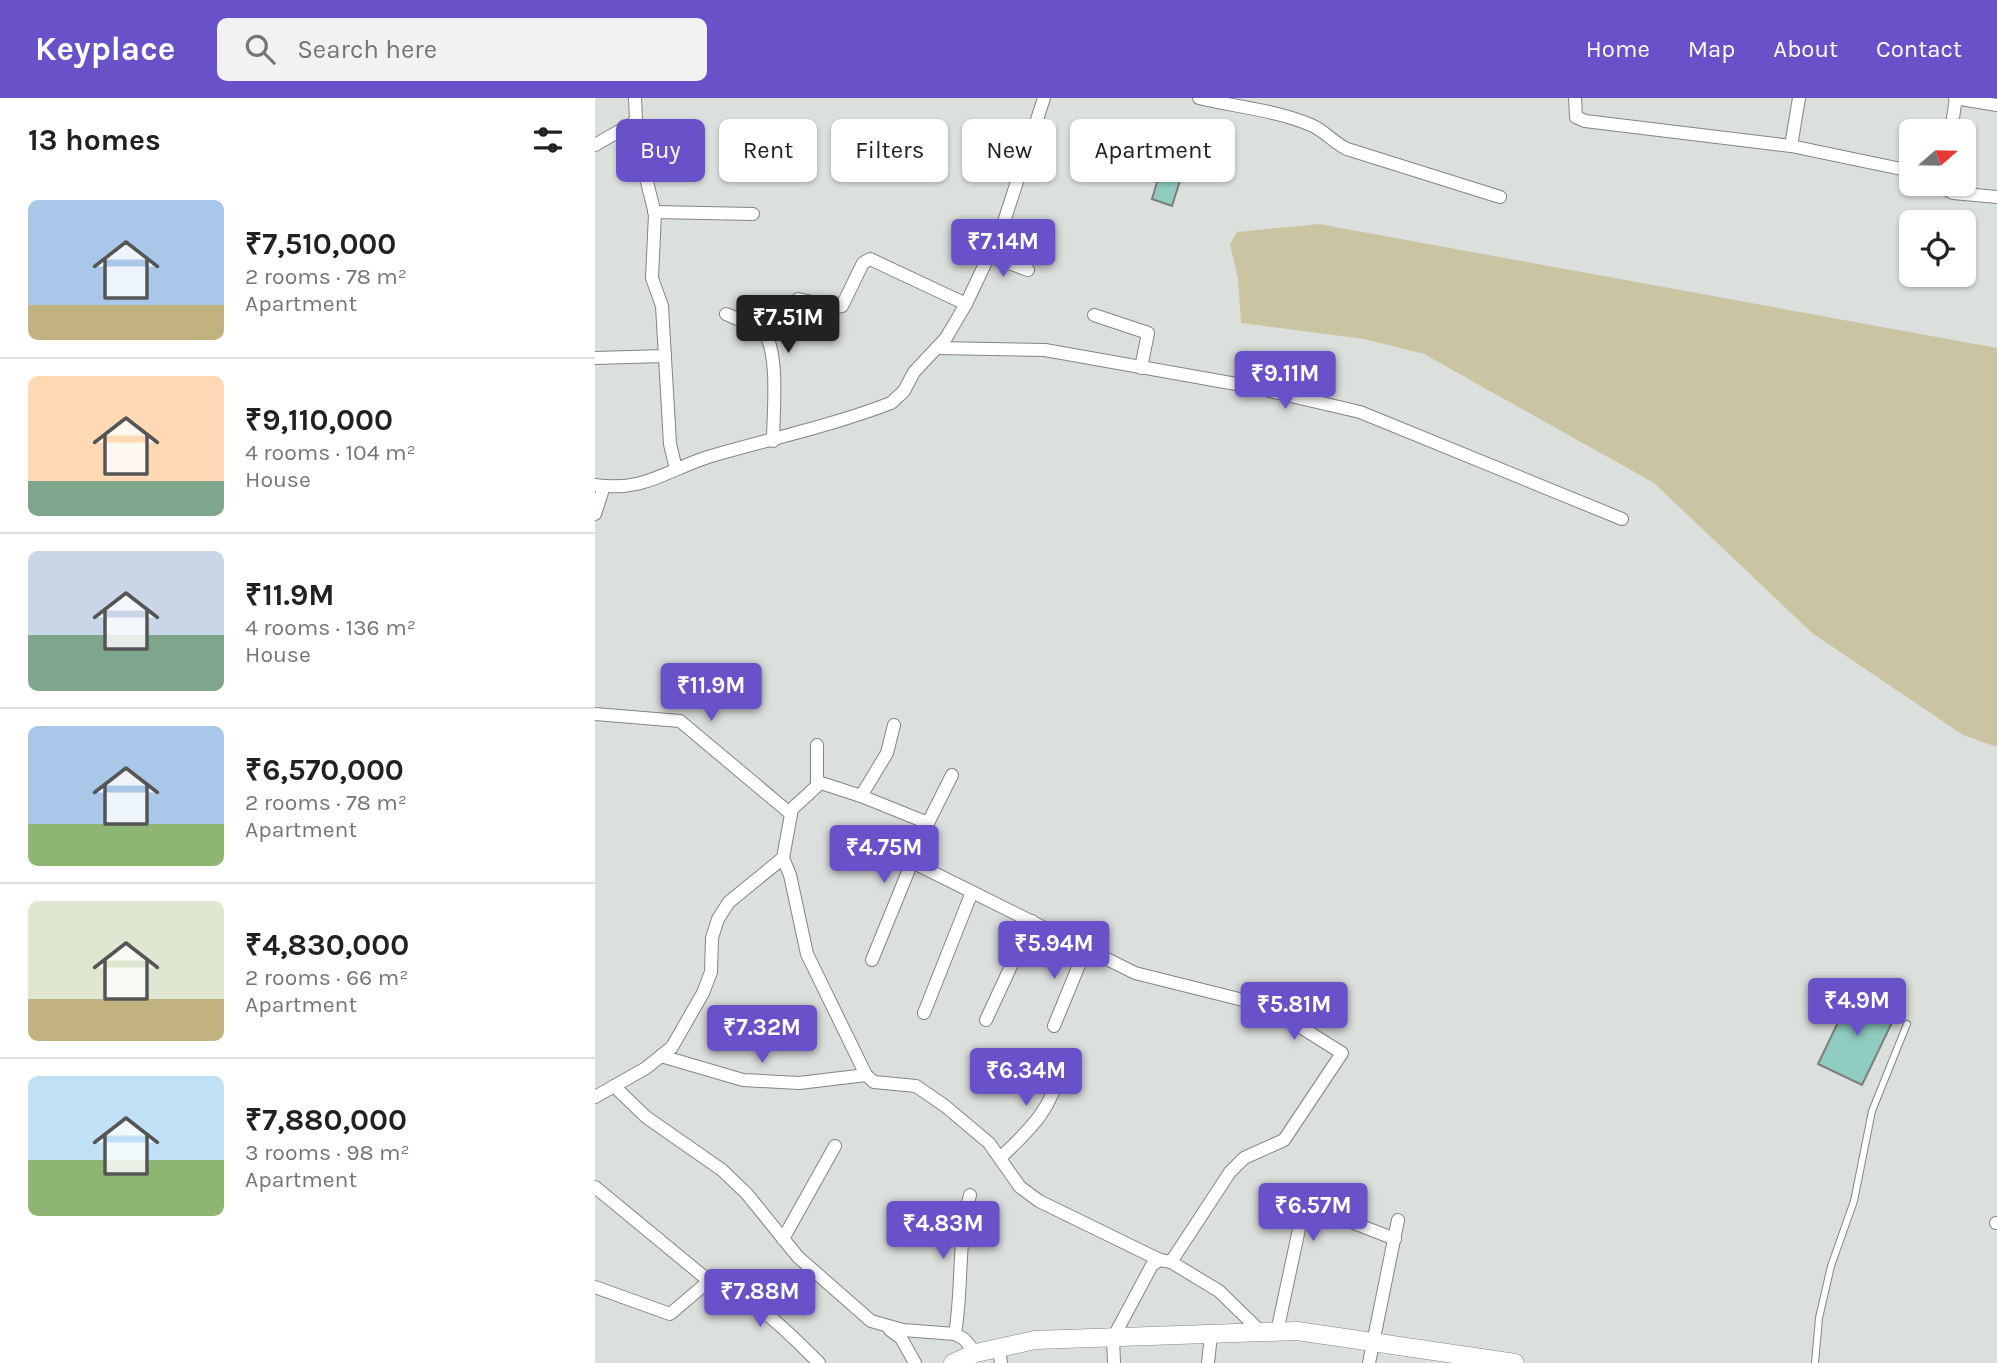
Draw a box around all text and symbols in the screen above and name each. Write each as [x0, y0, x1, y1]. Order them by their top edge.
search box [217, 18, 707, 81]
text: Keyplace [35, 30, 175, 68]
icon: search [241, 30, 279, 68]
text: Search here [297, 34, 437, 65]
text: Home [1586, 35, 1650, 63]
text: Map [1688, 35, 1735, 63]
text: About [1773, 35, 1838, 63]
text: Contact [1876, 35, 1962, 63]
chip: Buy [616, 119, 705, 182]
chip: Rent [719, 119, 817, 182]
chip: Filters [831, 119, 948, 182]
chip: New [962, 119, 1056, 182]
chip: Apartment [1070, 119, 1235, 182]
north arrow [1899, 119, 1976, 196]
map controls [1899, 119, 1976, 287]
icon: filters [529, 121, 567, 159]
text: 13 homes [28, 122, 161, 158]
button: locate [1899, 210, 1976, 287]
pin: ₹7.14M [946, 220, 1060, 279]
text: ₹7,510,000 [245, 226, 396, 262]
icon: home [84, 228, 168, 312]
text: ₹7.14M [967, 228, 1039, 255]
text: 2 rooms · 78 m² [245, 263, 407, 290]
text: Apartment [245, 290, 357, 317]
pin: ₹7.51M [731, 296, 845, 355]
text: ₹7.51M [752, 304, 824, 331]
pin: ₹9.11M [1228, 352, 1342, 411]
text: ₹9.11M [1251, 360, 1319, 387]
text: ₹9,110,000 [245, 402, 393, 438]
icon: home [84, 404, 168, 488]
text: 4 rooms · 104 m² [245, 439, 416, 466]
text: House [245, 466, 311, 493]
text: ₹11.9M [245, 577, 335, 613]
icon: home [84, 579, 168, 663]
text: 4 rooms · 136 m² [245, 614, 416, 641]
text: House [245, 641, 311, 668]
pin: ₹11.9M [654, 664, 768, 723]
text: ₹11.9M [677, 672, 745, 699]
text: ₹6,570,000 [245, 752, 404, 788]
icon: home [84, 754, 168, 838]
text: 2 rooms · 78 m² [245, 789, 407, 816]
text: Apartment [245, 816, 357, 843]
pin: ₹4.75M [827, 826, 941, 885]
text: ₹4.75M [846, 834, 922, 861]
pin: ₹5.94M [997, 922, 1111, 981]
text: ₹4,830,000 [245, 927, 409, 963]
icon: home [84, 929, 168, 1013]
text: ₹5.94M [1014, 930, 1094, 957]
text: 2 rooms · 66 m² [245, 964, 408, 991]
pin: ₹4.9M [1808, 978, 1906, 1038]
pin: ₹5.81M [1237, 982, 1351, 1042]
text: ₹4.9M [1824, 987, 1890, 1014]
text: Apartment [245, 991, 357, 1018]
text: ₹5.81M [1257, 991, 1331, 1018]
pin: ₹7.32M [705, 1006, 819, 1065]
text: ₹7.32M [723, 1014, 801, 1041]
pin: ₹6.34M [969, 1048, 1083, 1108]
text: ₹6.34M [986, 1057, 1066, 1084]
text: ₹7,880,000 [245, 1102, 407, 1138]
icon: home [84, 1104, 168, 1188]
text: 3 rooms · 98 m² [245, 1139, 410, 1166]
text: Apartment [245, 1166, 357, 1193]
pin: ₹6.57M [1256, 1184, 1370, 1243]
text: ₹6.57M [1274, 1192, 1352, 1219]
pin: ₹4.83M [886, 1202, 1000, 1261]
text: ₹4.83M [902, 1210, 984, 1237]
pin: ₹7.88M [703, 1270, 817, 1329]
text: ₹7.88M [720, 1278, 800, 1305]

